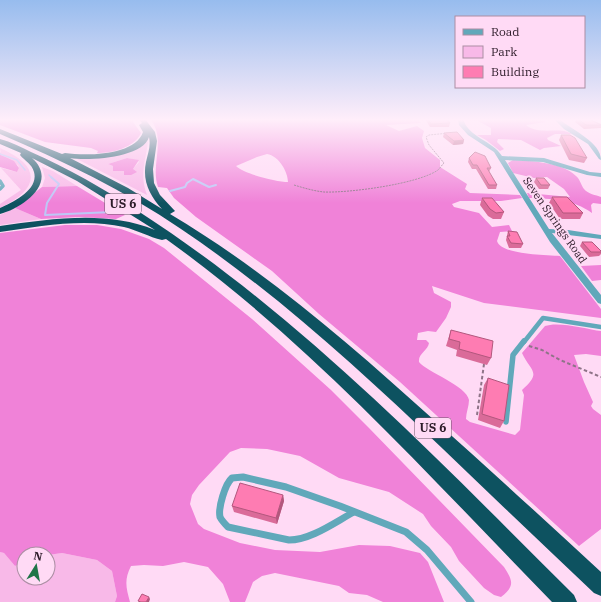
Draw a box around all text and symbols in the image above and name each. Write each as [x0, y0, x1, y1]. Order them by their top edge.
legend [455, 16, 585, 88]
text: Road [491, 24, 520, 39]
text: Park [491, 44, 517, 59]
text: Building [491, 64, 539, 79]
street label: Seven Springs Road [520, 174, 590, 266]
road number: US 6 [105, 194, 141, 214]
road number: US 6 [415, 418, 451, 438]
north arrow [16, 546, 56, 586]
text: N [32, 548, 44, 564]

